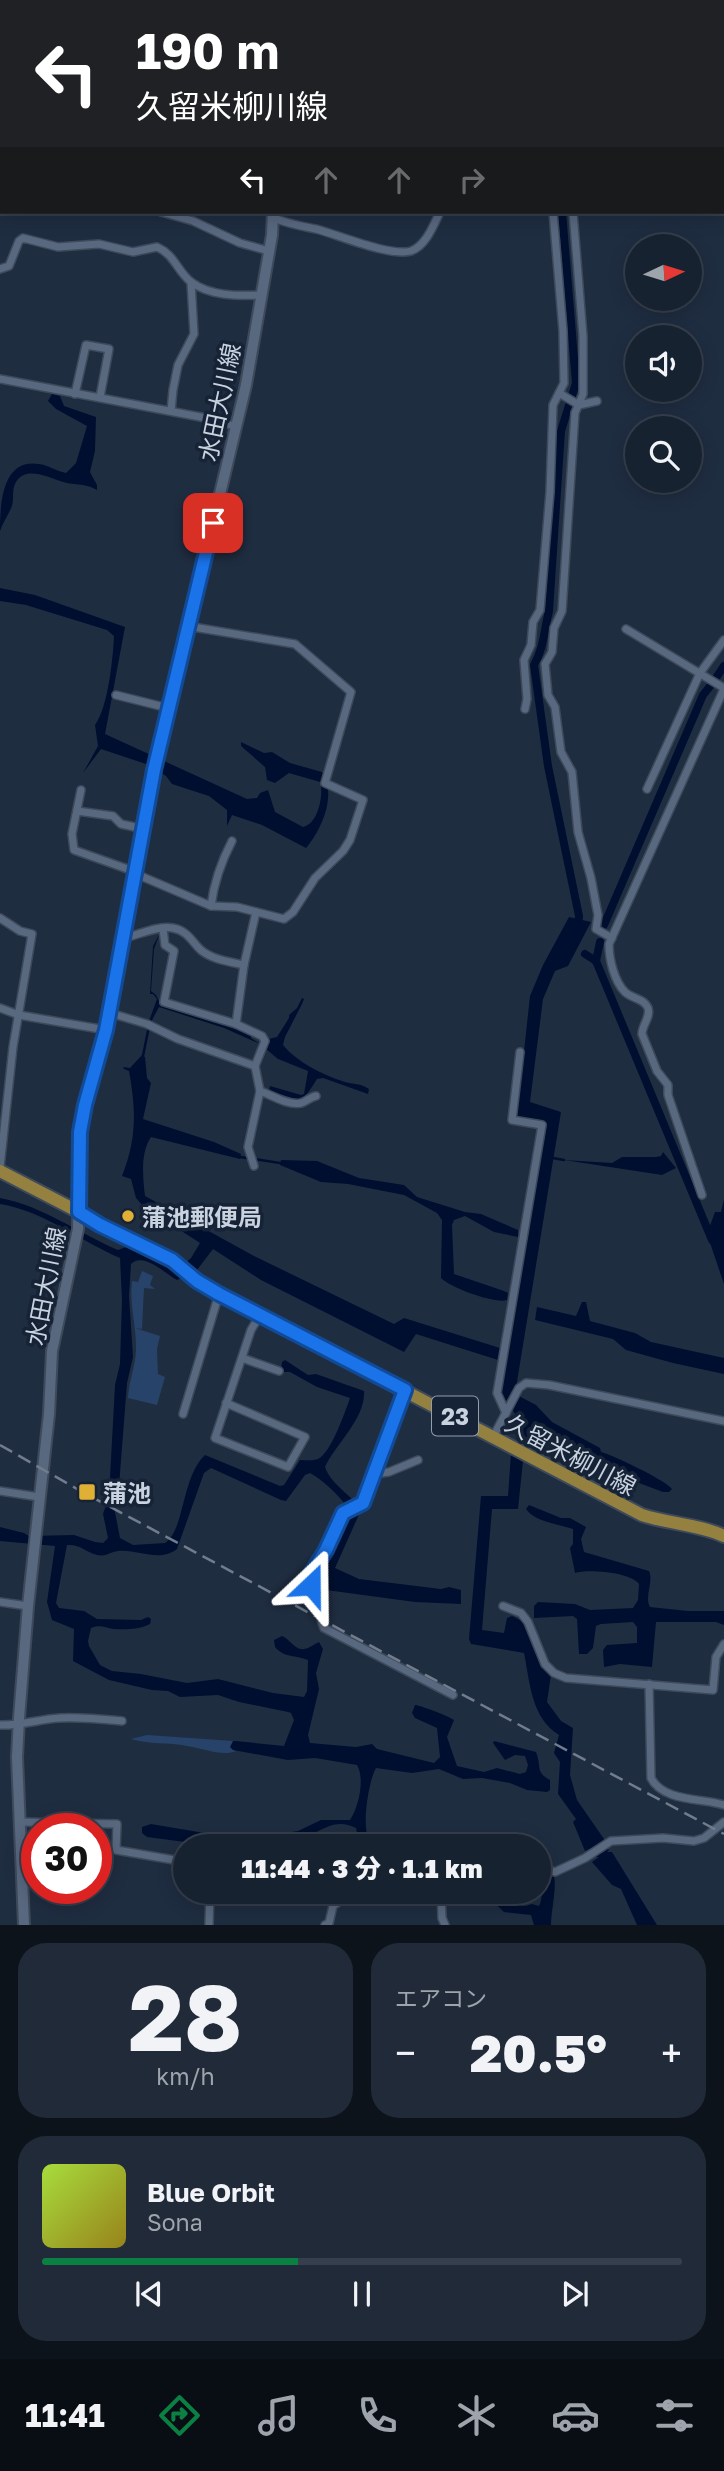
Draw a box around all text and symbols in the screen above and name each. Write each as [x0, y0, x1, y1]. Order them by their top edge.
text: 190 m [136, 21, 279, 80]
icon: left [21, 28, 112, 119]
text: 久留米柳川線 [136, 87, 328, 125]
icon: left [234, 161, 272, 199]
icon: ahead [307, 161, 345, 199]
icon: ahead [380, 161, 418, 199]
icon: right [453, 161, 491, 199]
north arrow [625, 234, 702, 312]
map controls [625, 234, 702, 493]
button: sound [625, 325, 702, 402]
street label: 水田大川線 [192, 340, 246, 464]
button: search [625, 416, 702, 493]
pin [183, 493, 243, 553]
icon: arrive [194, 504, 232, 542]
place label: 蒲池郵便局 [142, 1202, 262, 1231]
marker: 蒲池郵便局 [120, 1208, 136, 1224]
street label: 水田大川線 [19, 1224, 71, 1348]
road number: 23 [432, 1396, 478, 1436]
street label: 久留米柳川線 [501, 1407, 641, 1501]
place label: 蒲池 [103, 1478, 151, 1507]
marker: 蒲池 [77, 1482, 97, 1502]
position arrow [274, 1548, 348, 1622]
speed limit sign: 30 [21, 1813, 112, 1904]
text: 11:44 · 3 分 · 1.1 km [241, 1853, 483, 1884]
text: 28 [129, 1962, 242, 2071]
text: エアコン [395, 1984, 487, 2012]
text: 20.5° [470, 2021, 607, 2083]
text: − [395, 2030, 416, 2075]
text: + [661, 2030, 682, 2075]
text: km/h [156, 2062, 215, 2090]
text: Blue Orbit [147, 2177, 275, 2208]
text: Sona [147, 2208, 203, 2236]
icon: previous [130, 2275, 168, 2313]
icon: pause [343, 2275, 381, 2313]
icon: next [556, 2275, 594, 2313]
icon: directions [155, 2391, 204, 2440]
icon: music [254, 2391, 303, 2440]
icon: phone [353, 2391, 402, 2440]
icon: climate [452, 2391, 501, 2440]
icon: car [551, 2391, 600, 2440]
icon: filters [650, 2391, 699, 2440]
text: 11:41 [25, 2396, 105, 2434]

